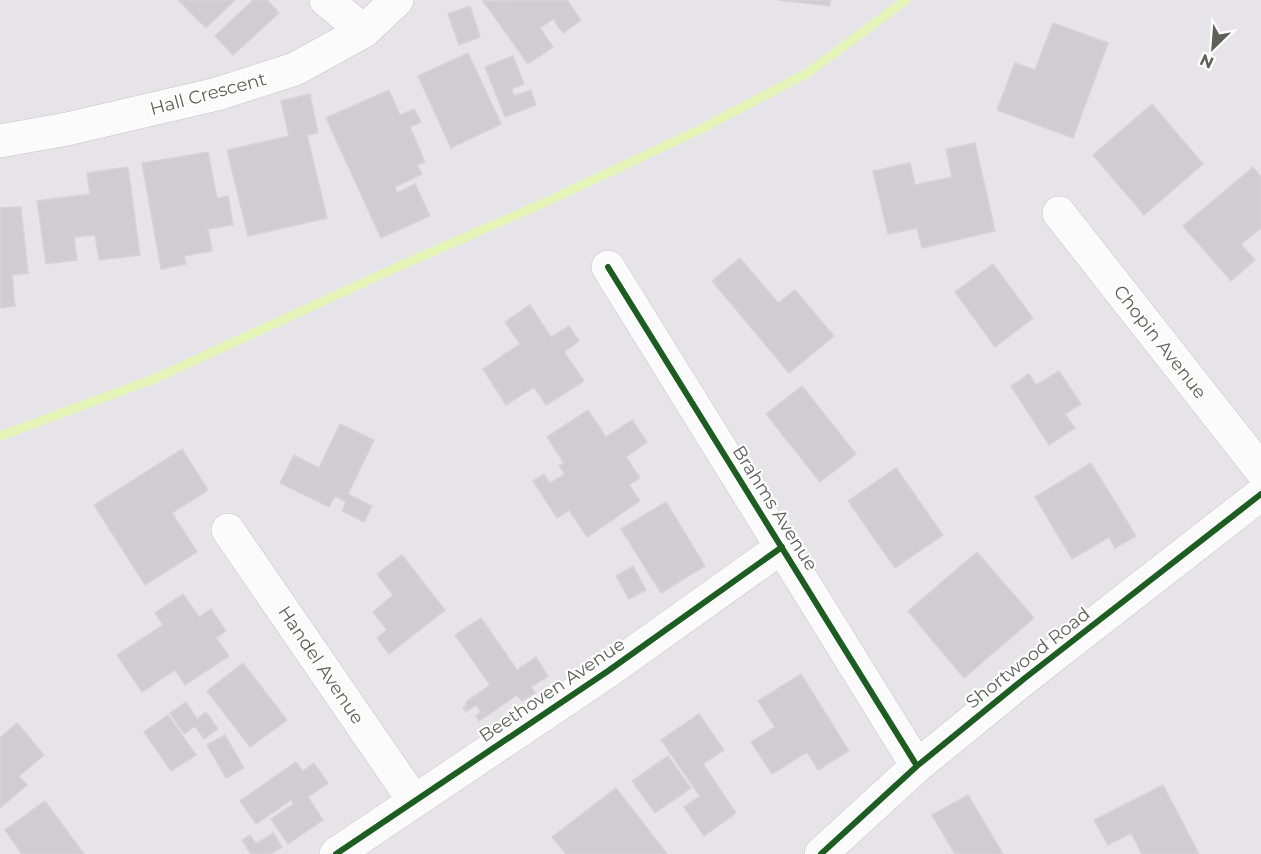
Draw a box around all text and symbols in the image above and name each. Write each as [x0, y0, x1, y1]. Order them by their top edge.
north arrow [1183, 18, 1243, 78]
text: N [1197, 50, 1217, 72]
street label: Hall Crescent [147, 68, 269, 120]
street label: Chopin Avenue [1109, 281, 1211, 403]
street label: Brahms Avenue [728, 441, 822, 575]
street label: Handel Avenue [273, 602, 369, 728]
street label: Shortwood Road [962, 603, 1094, 713]
street label: Beethoven Avenue [475, 633, 629, 747]

